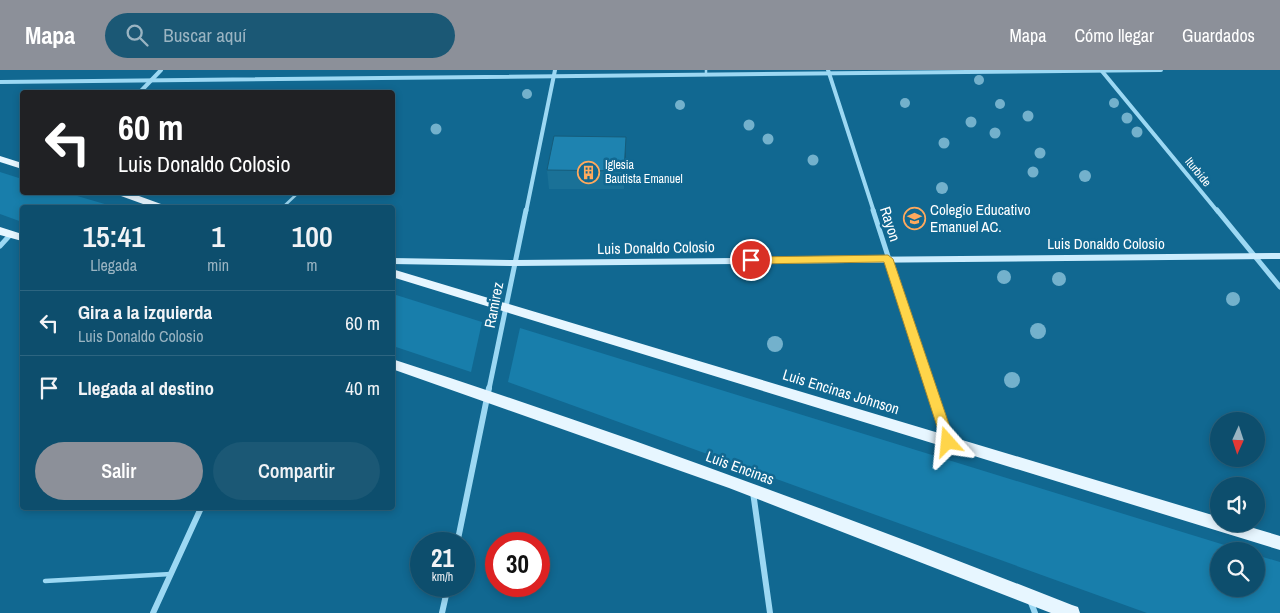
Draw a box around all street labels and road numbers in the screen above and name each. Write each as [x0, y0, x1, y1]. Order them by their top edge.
street label: Iturbide [1181, 154, 1215, 190]
street label: Rayon [875, 204, 906, 244]
street label: Luis Donaldo Colosio [1047, 233, 1165, 254]
street label: Luis Donaldo Colosio [597, 236, 715, 259]
street label: Ramirez [479, 280, 508, 330]
street label: Luis Encinas Johnson [780, 364, 902, 419]
street label: Luis Encinas [703, 446, 777, 490]

